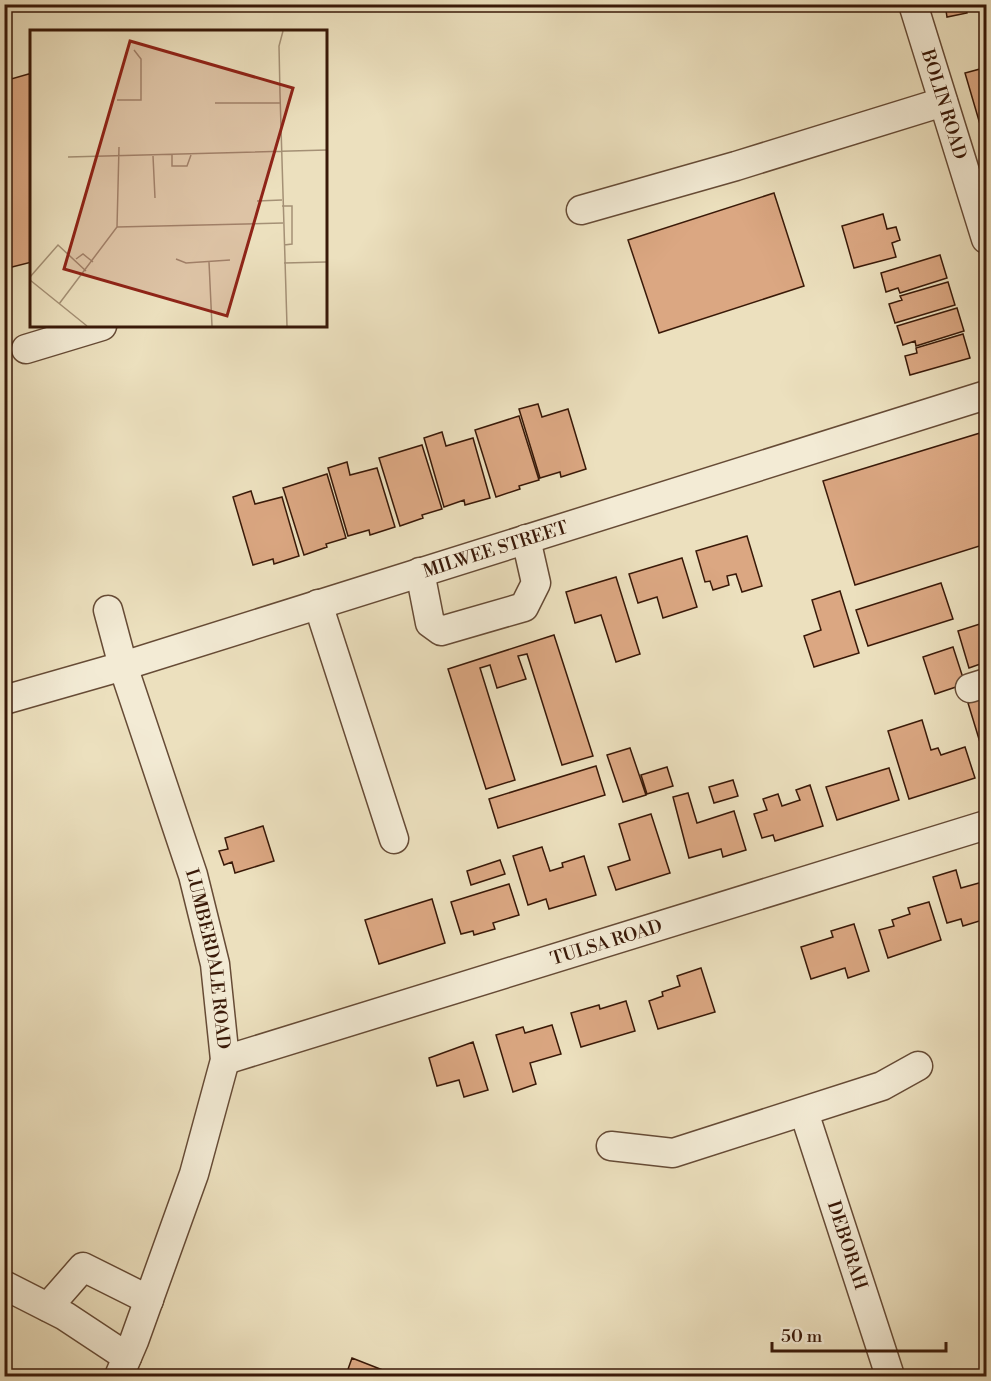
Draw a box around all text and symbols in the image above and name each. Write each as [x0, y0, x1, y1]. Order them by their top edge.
inset map [30, 30, 327, 327]
street label: BOLIN ROAD [915, 46, 972, 162]
street label: MILWEE STREET [420, 516, 571, 583]
street label: LUMBERDALE ROAD [180, 866, 235, 1050]
street label: TULSA ROAD [548, 915, 665, 971]
street label: DEBORAH [822, 1198, 872, 1293]
scale bar [772, 1315, 946, 1353]
text: 50 m [781, 1325, 823, 1348]

